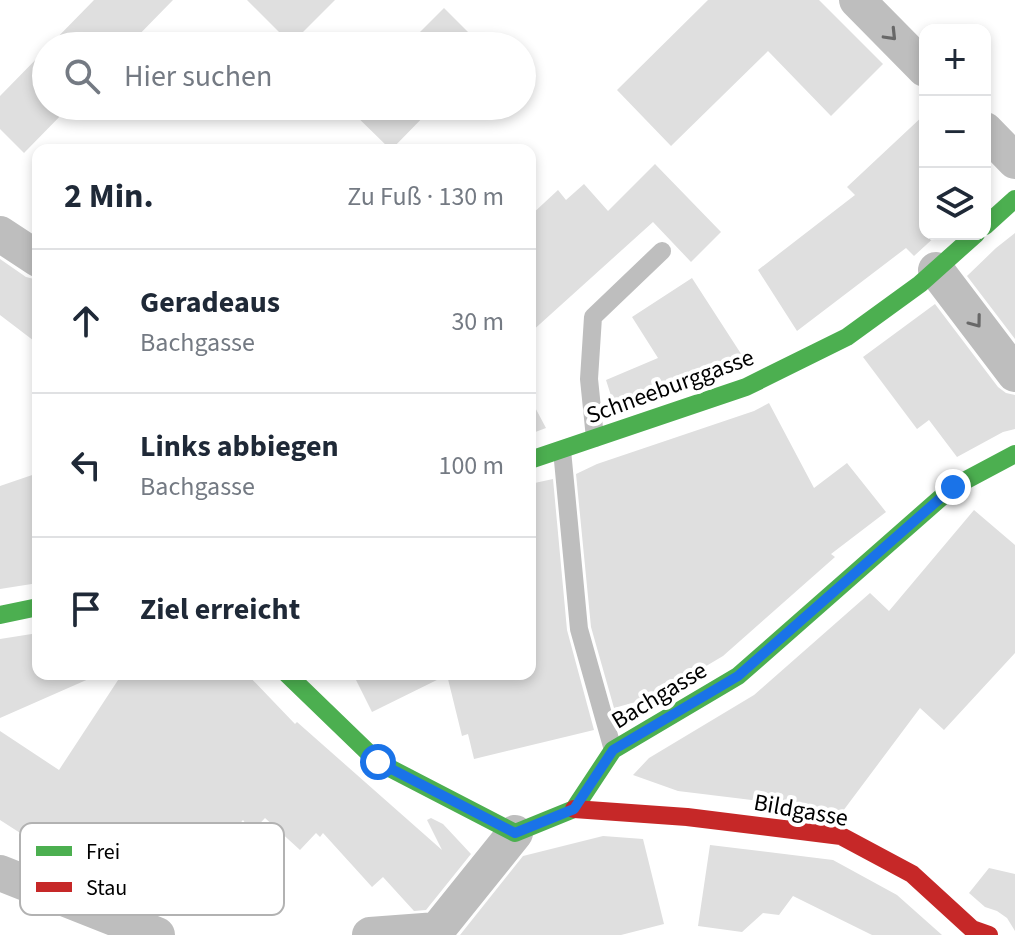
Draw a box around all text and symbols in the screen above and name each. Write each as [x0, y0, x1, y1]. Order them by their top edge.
map controls [919, 24, 991, 240]
button: + [919, 24, 991, 96]
one-way arrow [882, 26, 896, 40]
search box [32, 32, 536, 120]
icon: search [60, 54, 104, 98]
text: Hier suchen [124, 55, 272, 98]
button: − [919, 96, 991, 168]
button: layers [919, 168, 991, 240]
text: 2 Min. [64, 172, 154, 221]
text: Zu Fuß · 130 m [347, 178, 504, 215]
text: Geradeaus [140, 281, 280, 324]
icon: ahead [64, 299, 108, 343]
text: 30 m [451, 303, 504, 340]
one-way arrow [966, 313, 980, 328]
text: Bachgasse [140, 324, 255, 361]
street label: Schneeburggasse [581, 340, 759, 433]
text: Links abbiegen [140, 425, 339, 468]
icon: left [64, 443, 108, 487]
text: 100 m [438, 447, 504, 484]
text: Bachgasse [140, 468, 255, 505]
route end [935, 469, 971, 505]
icon: arrive [64, 587, 108, 631]
text: Ziel erreicht [140, 588, 300, 631]
street label: Bachgasse [605, 653, 714, 738]
route start [360, 744, 396, 780]
street label: Bildgasse [751, 785, 851, 836]
legend [20, 823, 284, 915]
text: Frei [86, 836, 120, 868]
text: Stau [86, 872, 127, 904]

